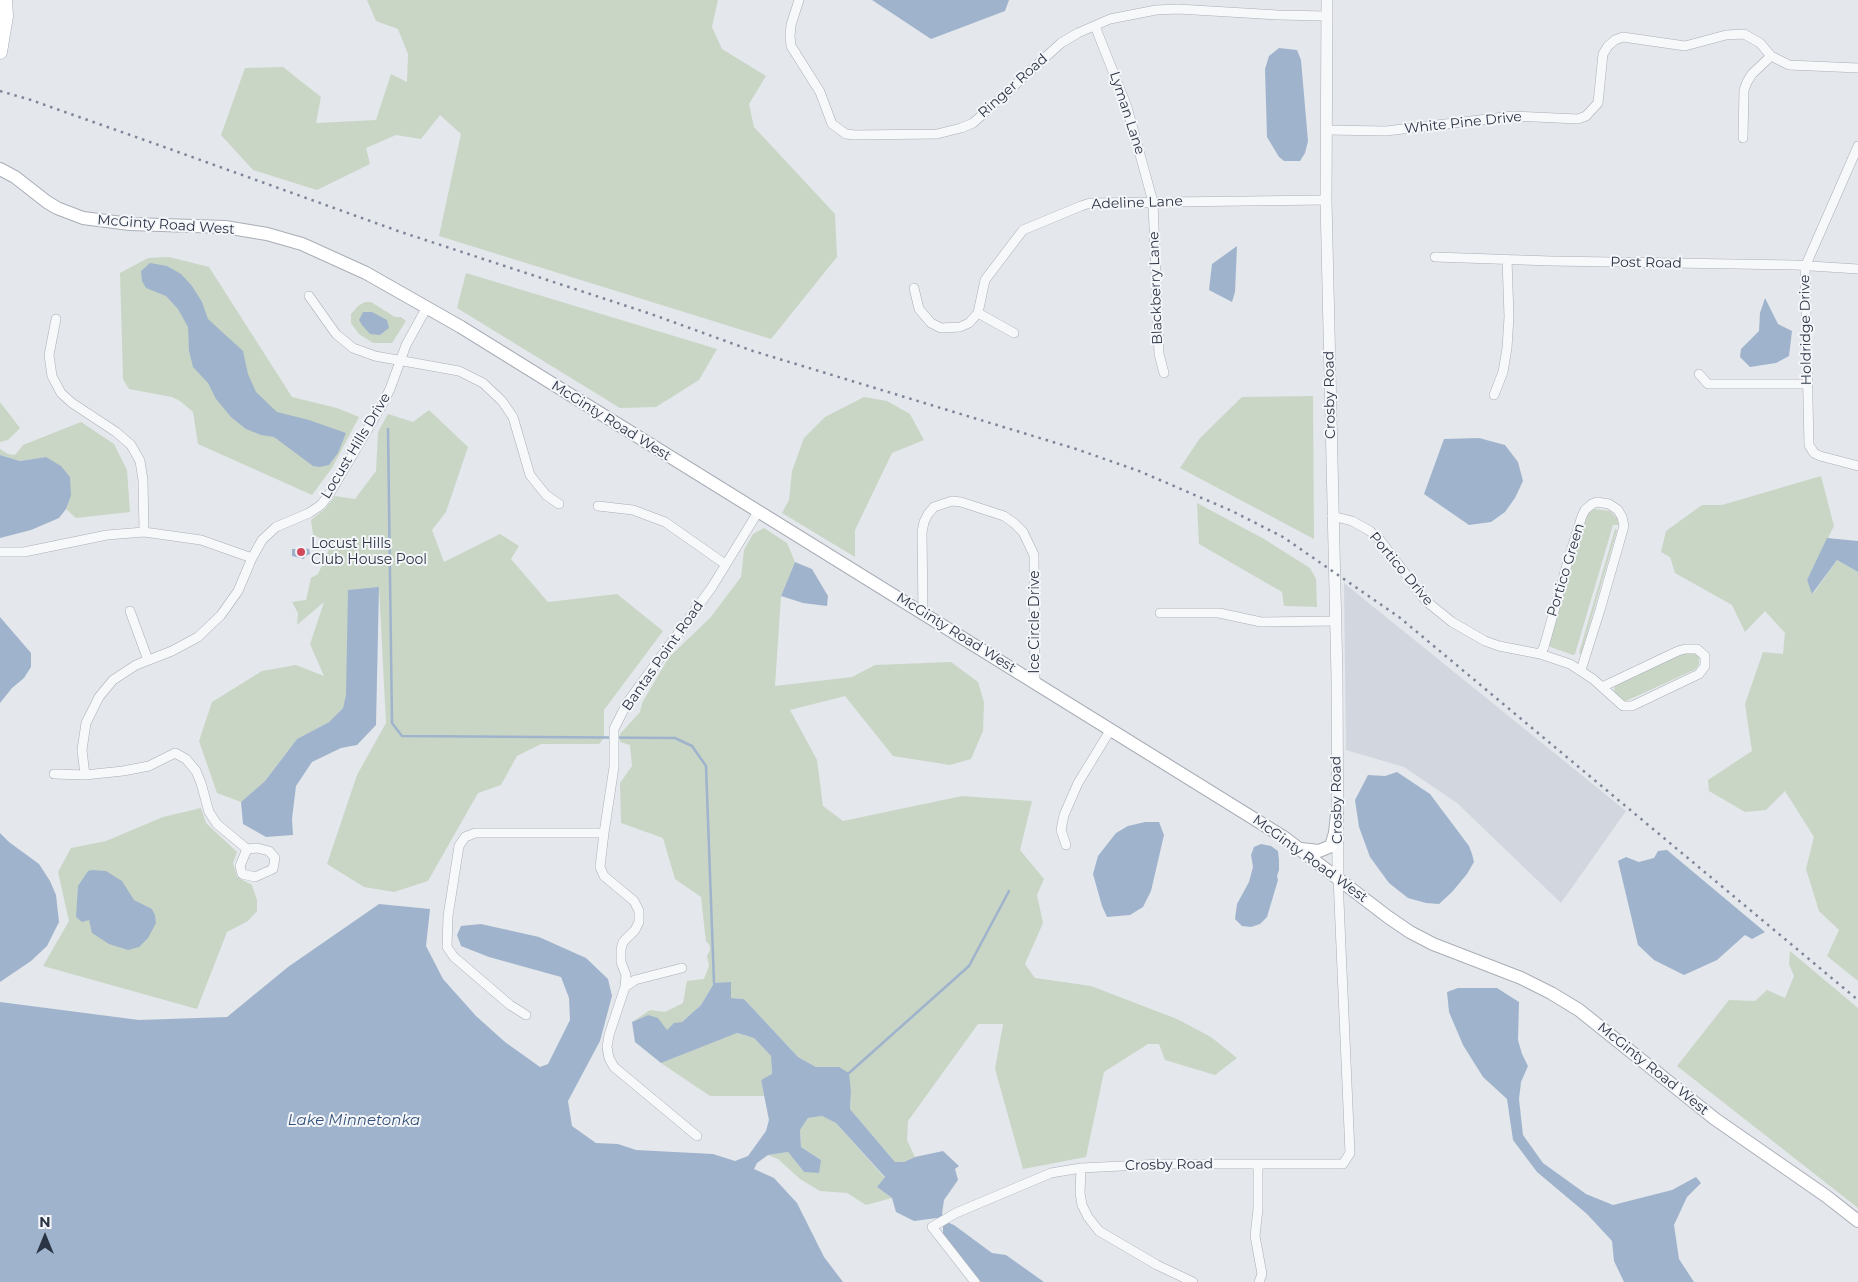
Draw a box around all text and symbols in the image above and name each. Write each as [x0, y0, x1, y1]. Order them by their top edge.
street label: Ringer Road [975, 51, 1051, 121]
street label: Lyman Lane [1106, 69, 1148, 157]
street label: White Pine Drive [1403, 108, 1523, 138]
street label: Adeline Lane [1091, 193, 1183, 213]
street label: McGinty Road West [97, 212, 235, 238]
street label: Blackberry Lane [1146, 231, 1166, 345]
street label: Post Road [1610, 254, 1682, 272]
street label: Holdridge Drive [1797, 275, 1815, 385]
street label: Crosby Road [1321, 351, 1339, 439]
street label: McGinty Road West [548, 377, 674, 465]
street label: Locust Hills Drive [318, 390, 394, 502]
street label: Portico Green [1544, 521, 1588, 619]
street label: Portico Drive [1365, 529, 1437, 609]
place label: Locust Hills Club House Pool [311, 536, 427, 568]
marker: Locust Hills Club House Pool [295, 546, 307, 558]
street label: Ice Circle Drive [1027, 570, 1043, 674]
street label: McGinty Road West [893, 589, 1019, 677]
street label: Bantas Point Road [619, 598, 707, 714]
street label: Crosby Road [1328, 756, 1346, 844]
street label: McGinty Road West [1249, 812, 1371, 906]
street label: McGinty Road West [1594, 1019, 1712, 1119]
water label: Lake Minnetonka [288, 1112, 420, 1130]
street label: Crosby Road [1125, 1156, 1213, 1174]
north arrow [20, 1212, 70, 1262]
text: N [39, 1213, 51, 1231]

